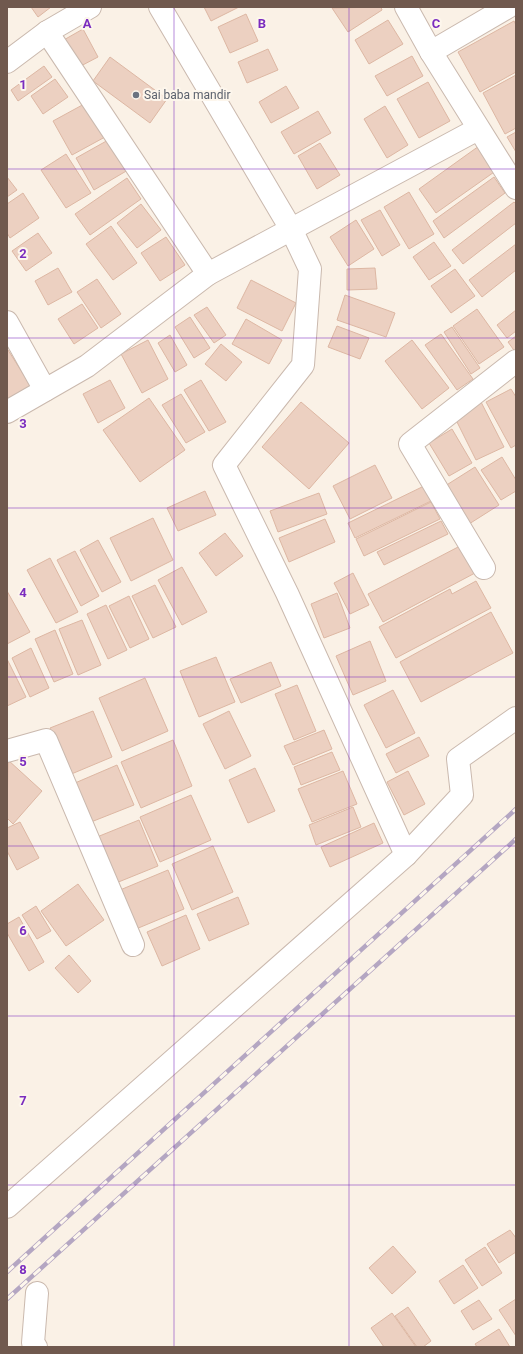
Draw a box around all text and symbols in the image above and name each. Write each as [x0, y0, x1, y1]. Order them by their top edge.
text: A [83, 16, 92, 31]
text: B [258, 16, 266, 31]
text: C [432, 16, 441, 31]
text: 1 [19, 77, 27, 92]
place label: Sai baba mandir [144, 88, 230, 102]
marker: Sai baba mandir [131, 90, 141, 100]
text: 2 [19, 246, 27, 261]
text: 3 [19, 416, 27, 431]
text: 4 [19, 585, 27, 600]
text: 5 [19, 754, 27, 769]
text: 6 [19, 923, 27, 938]
text: 7 [19, 1093, 27, 1108]
text: 8 [19, 1262, 27, 1277]

